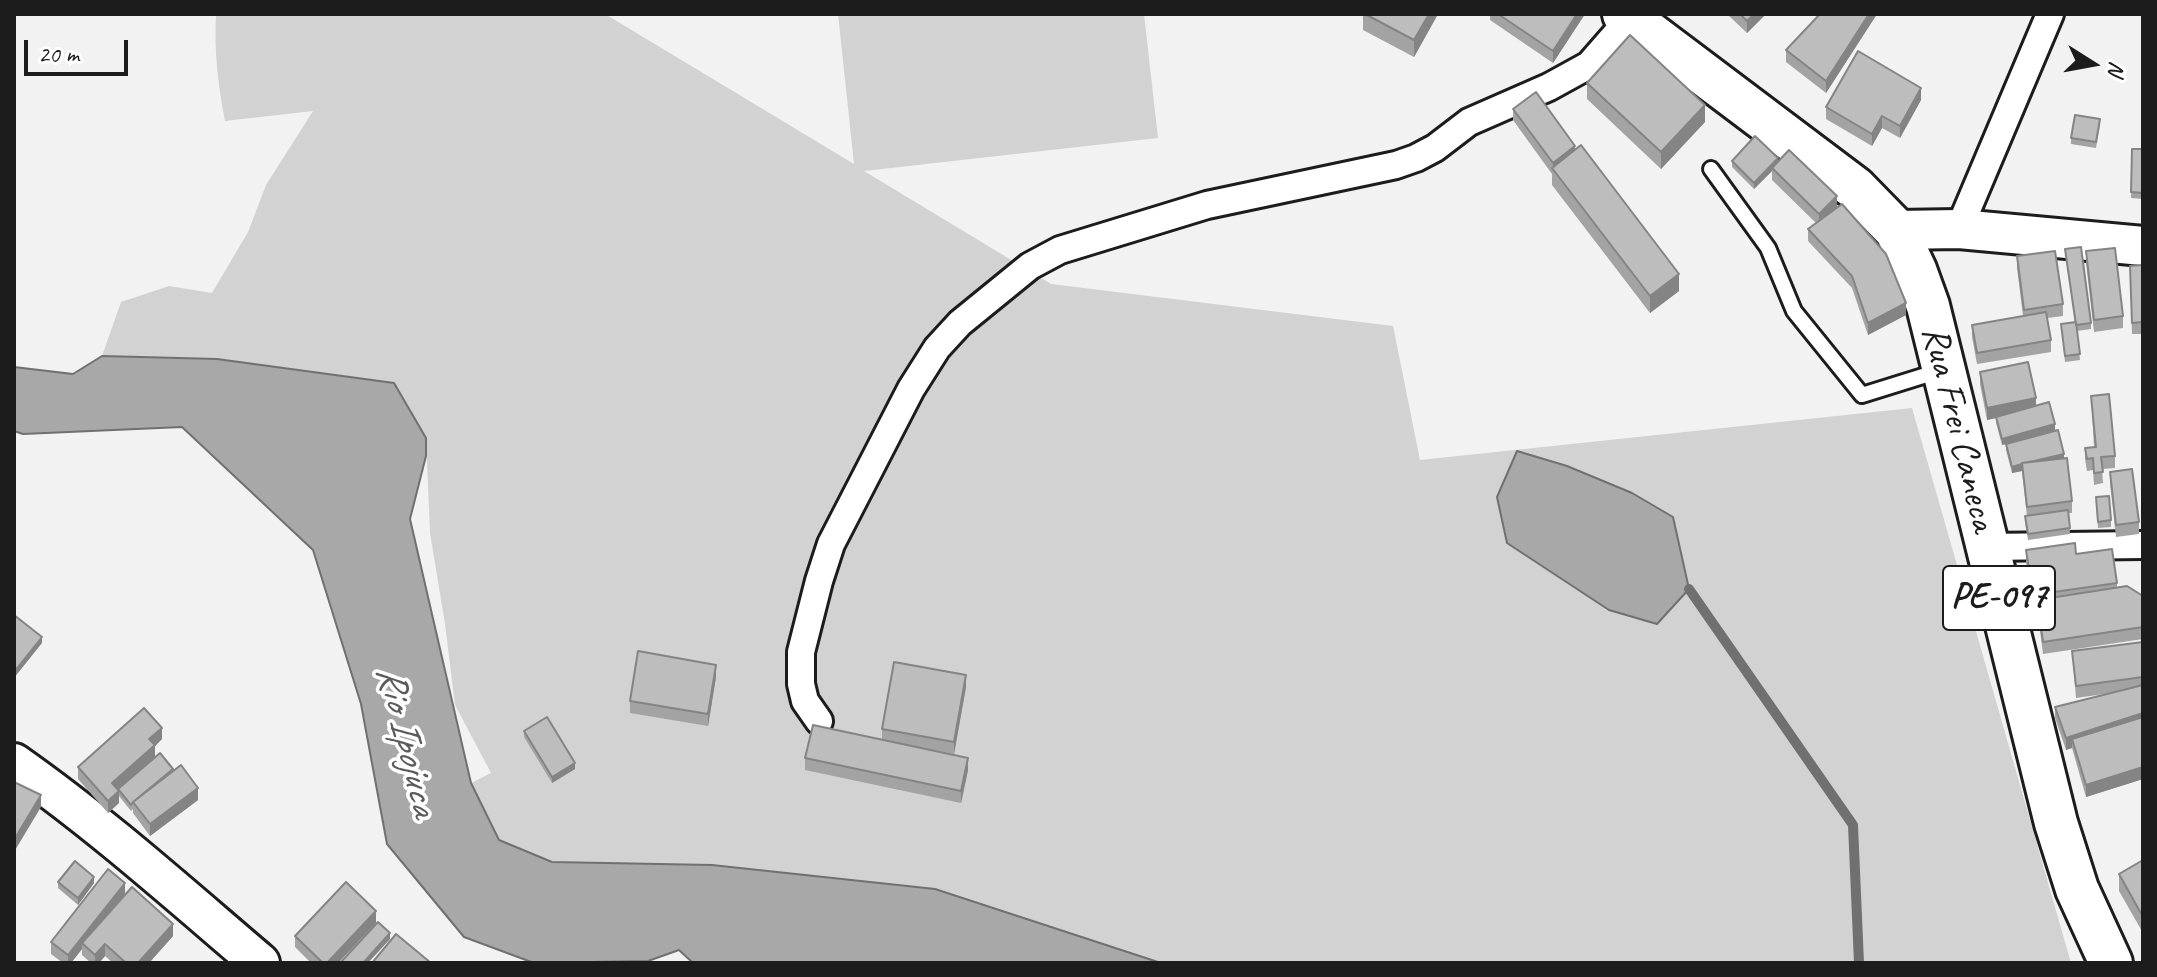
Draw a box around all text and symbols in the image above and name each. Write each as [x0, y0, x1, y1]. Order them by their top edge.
scale bar [28, 24, 132, 74]
north arrow [2053, 24, 2133, 104]
text: 20 m [38, 39, 79, 69]
text: N [2102, 59, 2132, 78]
street label: Rua Frei Caneca [1910, 322, 2006, 536]
road number: PE-097 [1943, 566, 2055, 630]
water label: Rio Ipojuca [364, 661, 448, 821]

